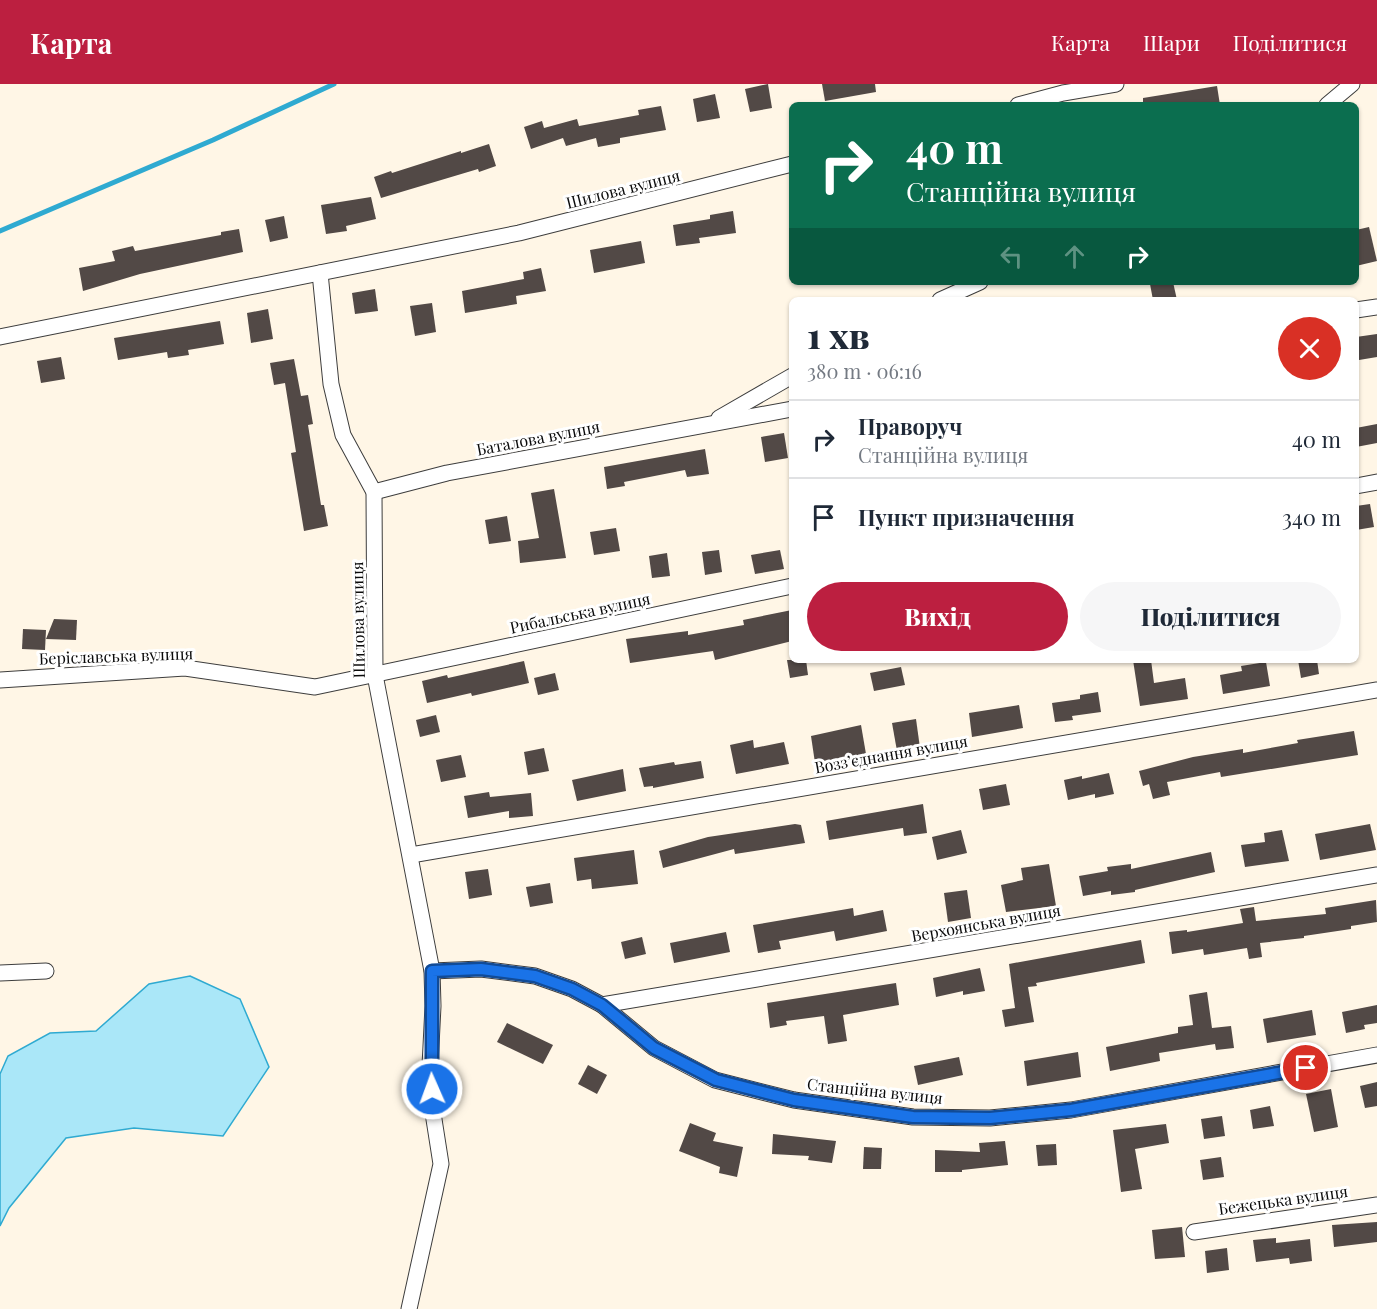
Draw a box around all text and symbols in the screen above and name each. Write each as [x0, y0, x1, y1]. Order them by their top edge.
text: Карта [30, 24, 112, 61]
text: Карта [1051, 28, 1110, 56]
text: Шари [1143, 28, 1200, 56]
text: Поділитися [1233, 28, 1347, 56]
text: 40 m [906, 119, 1003, 175]
icon: right [807, 126, 885, 204]
street label: Шилова вулиця [564, 164, 683, 213]
text: Станційна вулиця [906, 173, 1136, 209]
icon: left [995, 240, 1028, 273]
icon: ahead [1058, 240, 1091, 273]
icon: right [1121, 240, 1154, 273]
text: 1 хв [807, 310, 870, 358]
button: close [1278, 317, 1341, 380]
text: 380 m · 06:16 [807, 357, 922, 384]
text: Праворуч [858, 411, 962, 441]
street label: Баталова вулиця [474, 415, 602, 460]
icon: right [807, 423, 840, 456]
text: 40 m [1292, 424, 1341, 454]
text: Станційна вулиця [858, 441, 1028, 468]
icon: arrive [807, 501, 840, 534]
text: Пункт призначення [858, 502, 1075, 532]
text: 340 m [1282, 502, 1341, 532]
street label: Шилова вулиця [346, 561, 369, 679]
button: Вихід [807, 582, 1068, 651]
button: Поділитися [1080, 582, 1341, 651]
street label: Рибальська вулиця [508, 587, 652, 638]
street label: Беріславська вулиця [38, 642, 194, 669]
street label: Возз’єднання вулиця [813, 730, 970, 777]
street label: Верхоянська вулиця [910, 899, 1063, 946]
pin [1280, 1042, 1331, 1093]
icon: arrive [1289, 1051, 1322, 1084]
position arrow [400, 1057, 464, 1121]
street label: Станційна вулиця [806, 1073, 944, 1108]
street label: Бежецька вулиця [1217, 1180, 1349, 1219]

